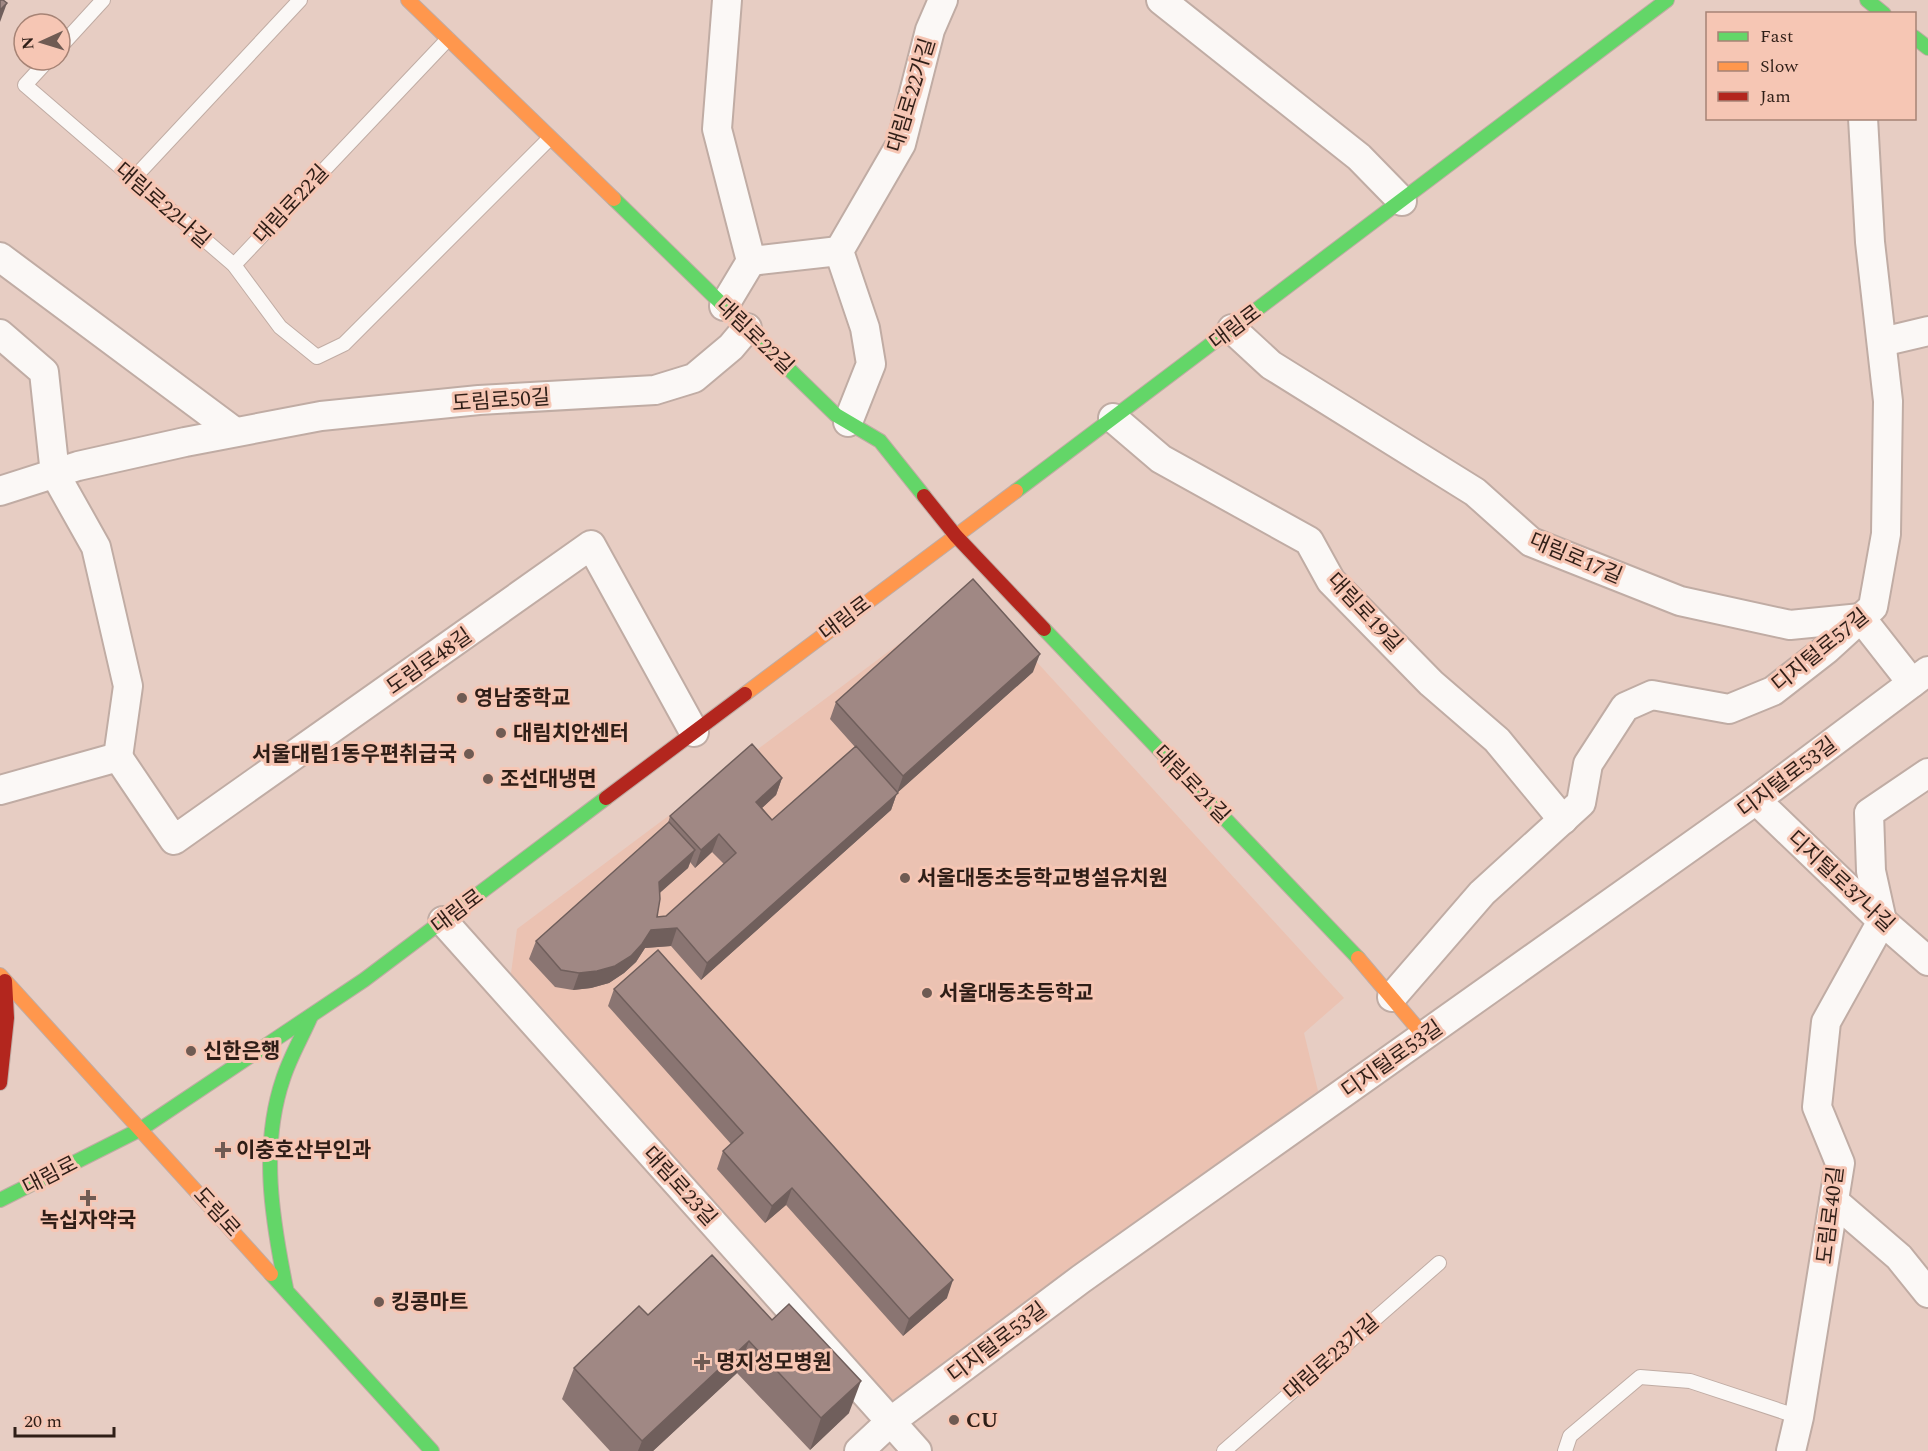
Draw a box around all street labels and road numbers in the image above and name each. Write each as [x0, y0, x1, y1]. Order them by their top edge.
street label: 대림로22가길 [879, 34, 944, 156]
street label: 대림로22나길 [107, 155, 217, 256]
street label: 대림로22길 [247, 158, 337, 252]
street label: 대림로22길 [708, 291, 801, 382]
street label: 대림로 [1203, 298, 1268, 358]
street label: 도림로50길 [451, 382, 551, 420]
street label: 대림로17길 [1524, 525, 1627, 593]
street label: 대림로19길 [1319, 566, 1409, 660]
street label: 대림로 [813, 589, 878, 649]
street label: 디지털로57길 [1765, 601, 1876, 700]
street label: 도림로48길 [380, 621, 479, 703]
street label: 디지털로53길 [1731, 730, 1844, 826]
street label: 대림로21길 [1146, 738, 1237, 831]
street label: 디지털로37나길 [1779, 823, 1901, 940]
street label: 대림로 [425, 882, 490, 942]
street label: 디지털로53길 [1335, 1013, 1450, 1107]
street label: 대림로23길 [634, 1139, 724, 1234]
street label: 대림로 [17, 1148, 84, 1203]
street label: 도림로40길 [1809, 1164, 1853, 1266]
street label: 도림로 [185, 1180, 248, 1245]
street label: 디지털로53길 [941, 1295, 1054, 1391]
street label: 대림로23가길 [1277, 1307, 1387, 1408]

